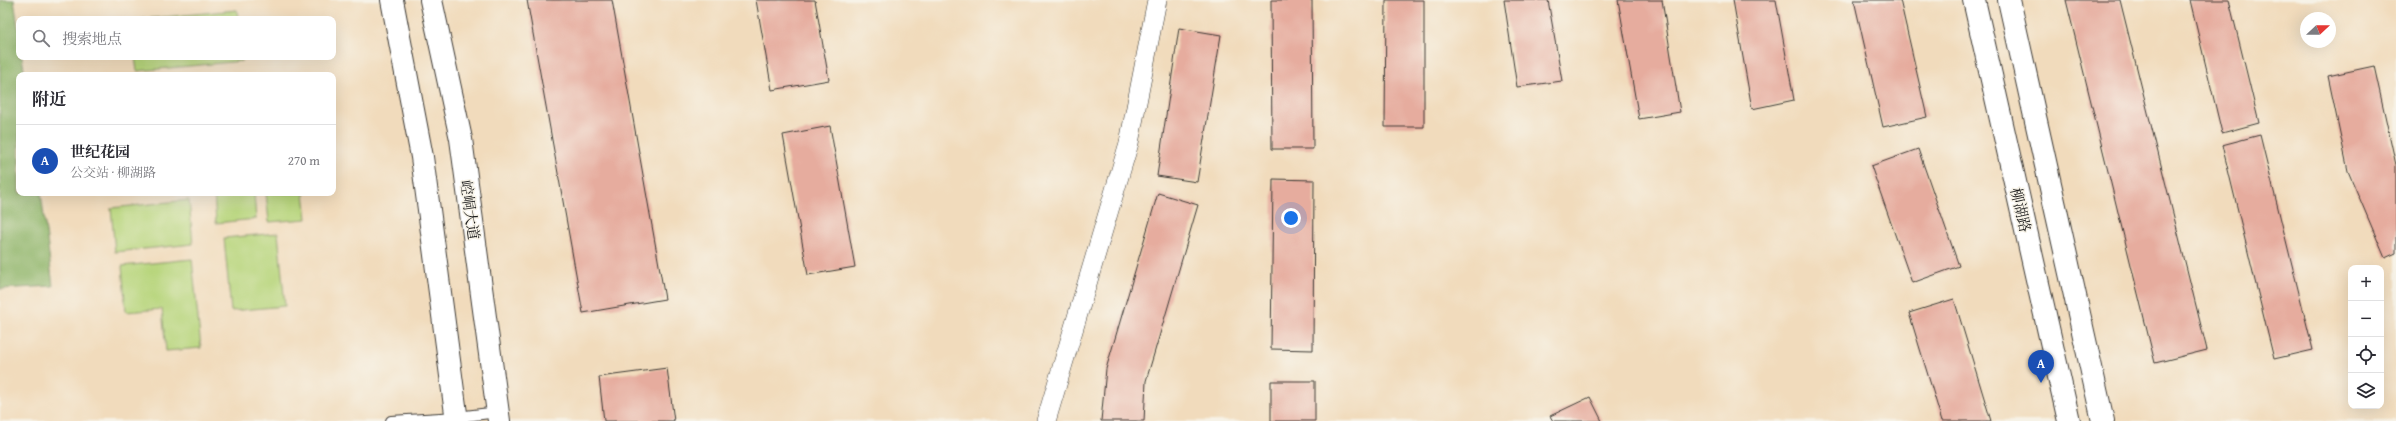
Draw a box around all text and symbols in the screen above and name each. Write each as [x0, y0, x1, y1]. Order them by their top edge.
north arrow [2300, 12, 2336, 48]
search box [16, 16, 336, 60]
icon: search [30, 27, 52, 49]
text: 搜索地点 [62, 28, 122, 49]
text: 附近 [32, 86, 66, 111]
text: 世纪花园 [70, 141, 130, 162]
text: A [41, 151, 49, 170]
text: 270 m [288, 151, 320, 170]
text: 公交站 · 柳湖路 [70, 163, 156, 182]
street label: 崆峒大道 [455, 179, 485, 241]
street label: 柳湖路 [2006, 186, 2036, 234]
your location [1281, 208, 1301, 228]
map controls [2348, 265, 2384, 409]
button: + [2348, 265, 2384, 301]
button: − [2348, 301, 2384, 337]
button: locate [2348, 337, 2384, 373]
pin: A [2028, 350, 2054, 383]
button: layers [2348, 373, 2384, 409]

